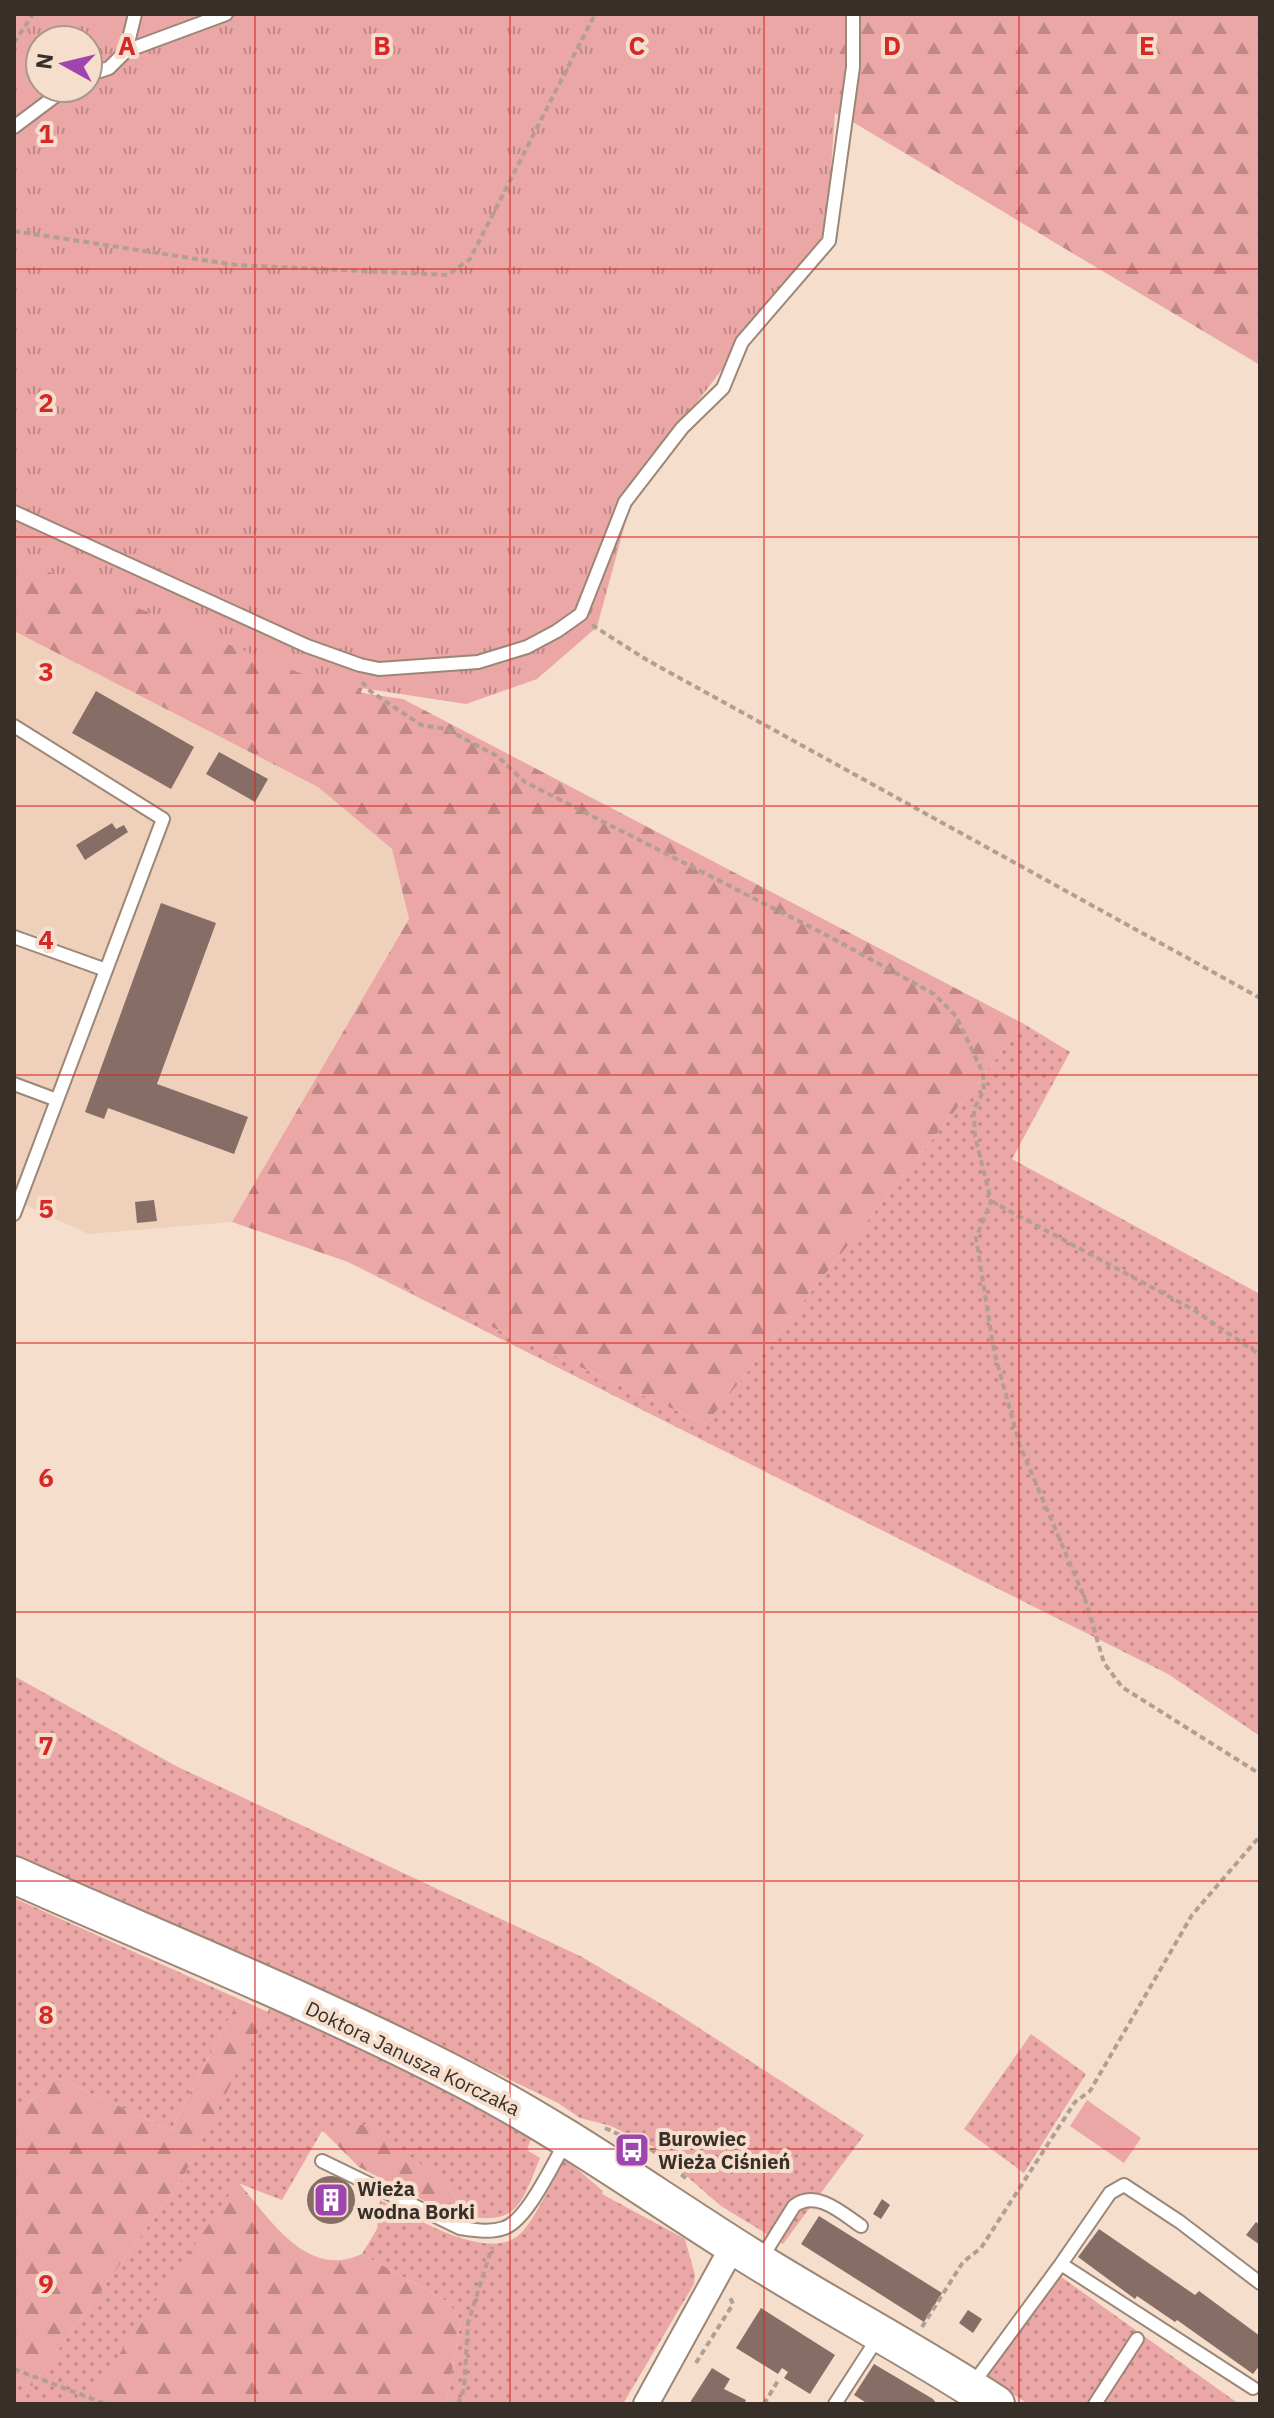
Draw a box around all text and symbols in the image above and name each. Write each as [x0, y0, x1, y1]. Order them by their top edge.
north arrow [24, 24, 104, 104]
text: A [118, 28, 136, 62]
text: B [373, 28, 391, 62]
text: C [629, 28, 646, 62]
text: D [883, 28, 901, 62]
text: E [1139, 28, 1155, 62]
text: N [28, 51, 59, 71]
text: 1 [38, 116, 54, 150]
text: 2 [38, 385, 54, 419]
text: 3 [38, 654, 54, 688]
text: 4 [38, 922, 54, 956]
text: 5 [38, 1191, 54, 1225]
text: 6 [38, 1460, 54, 1494]
text: 7 [38, 1728, 54, 1762]
street label: Doktora Janusza Korczaka [301, 1994, 525, 2122]
text: 8 [38, 1997, 54, 2031]
place label: Burowiec Wieża Ciśnień [658, 2125, 790, 2175]
bus stop icon: Burowiec Wieża Ciśnień [613, 2131, 651, 2169]
place label: Wieża wodna Borki [357, 2175, 475, 2225]
building icon: Wieża wodna Borki [312, 2181, 350, 2219]
text: 9 [38, 2266, 54, 2300]

